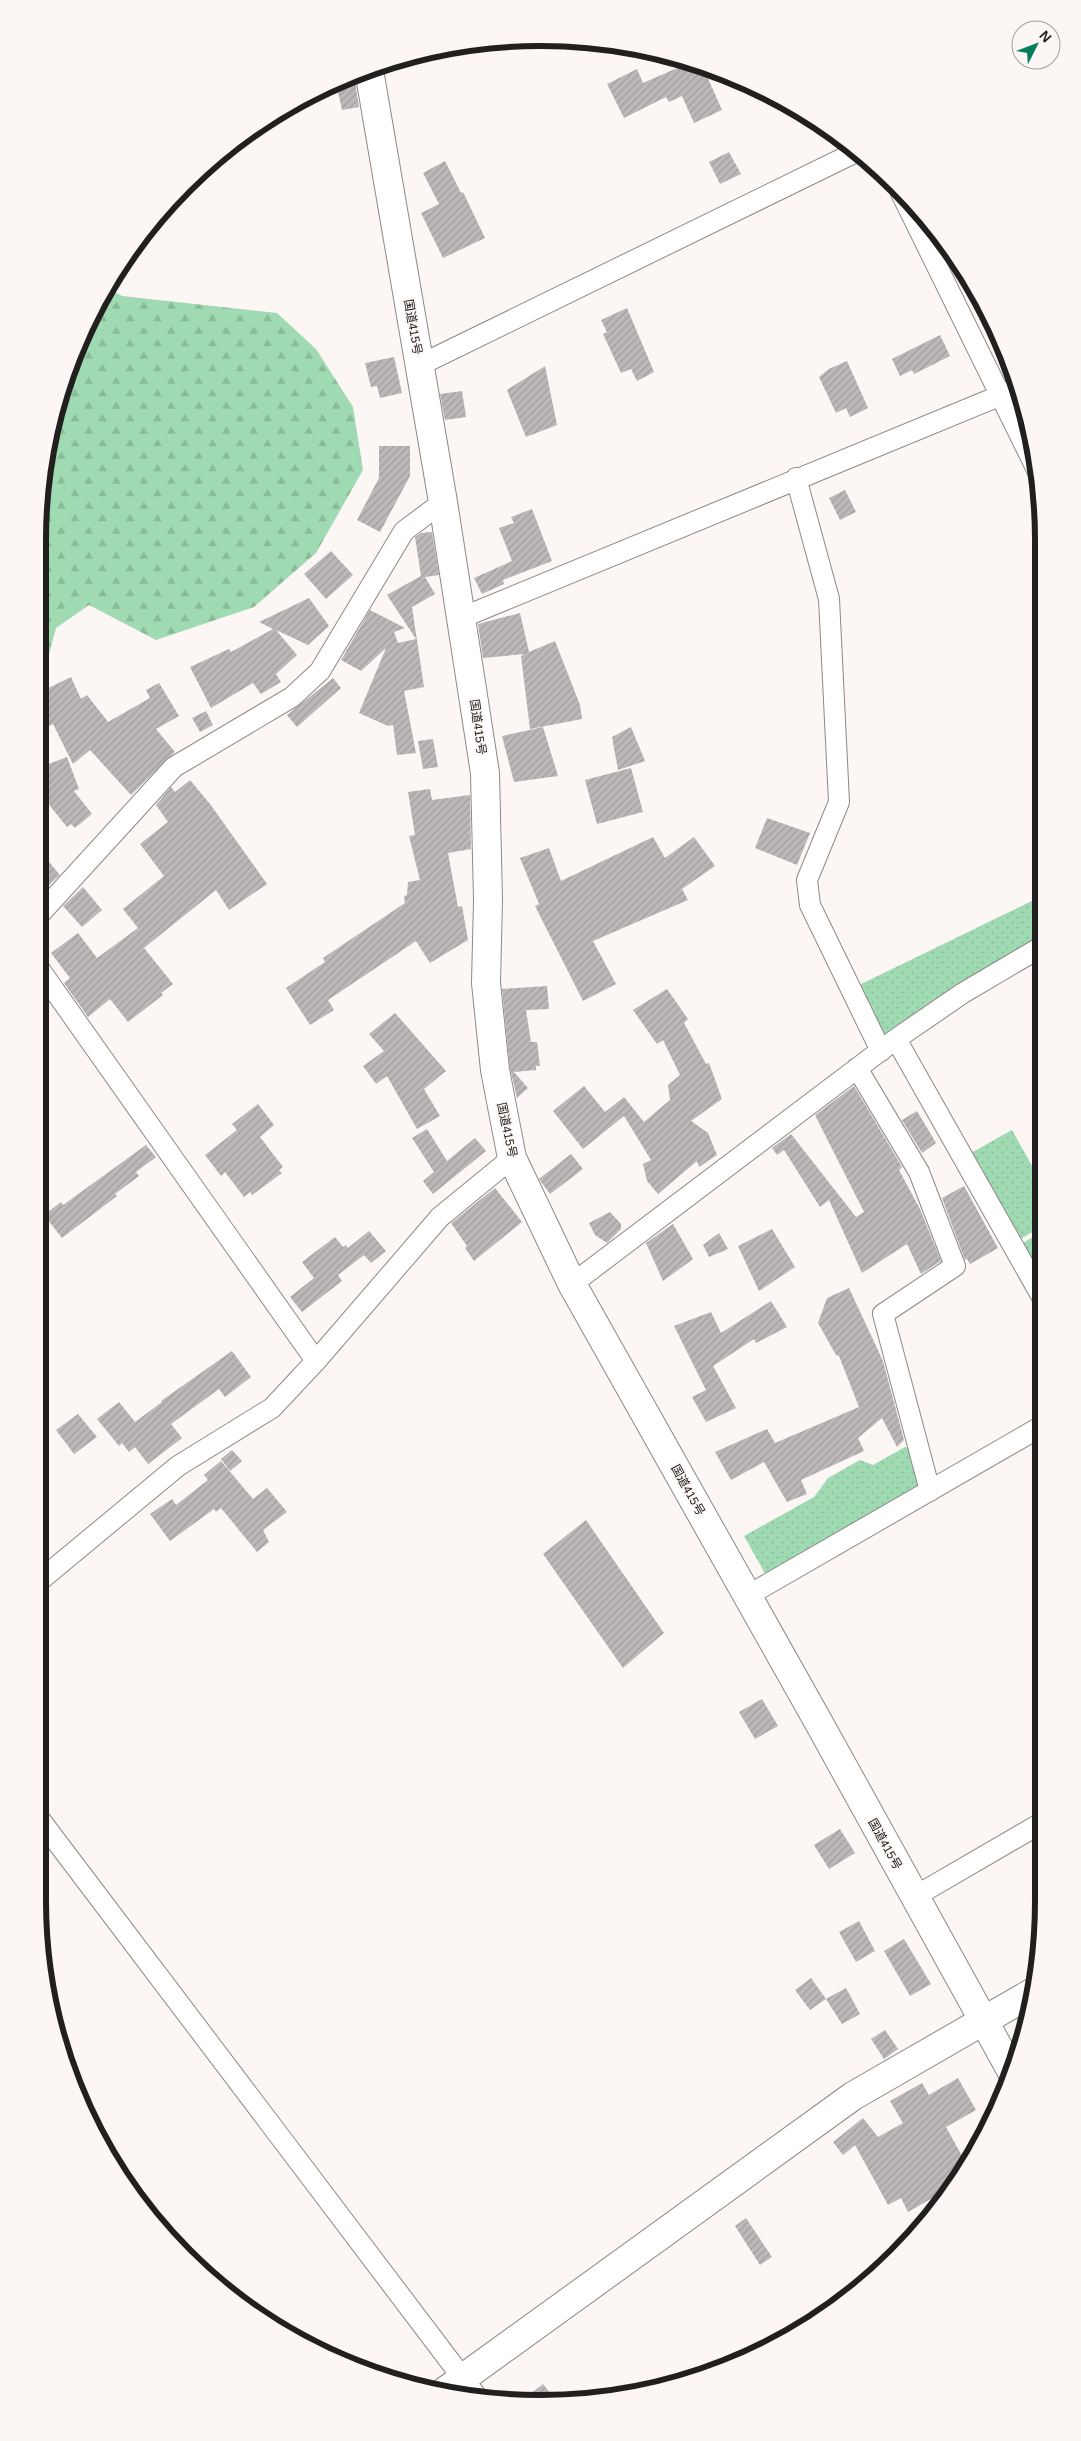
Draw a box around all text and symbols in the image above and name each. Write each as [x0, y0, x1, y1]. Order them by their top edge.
north arrow [1011, 20, 1061, 70]
text: N [1036, 27, 1055, 45]
street label: 国道415号 [401, 298, 425, 356]
street label: 国道415号 [467, 698, 489, 756]
street label: 国道415号 [494, 1101, 520, 1159]
street label: 国道415号 [668, 1462, 708, 1518]
street label: 国道415号 [865, 1816, 905, 1872]

